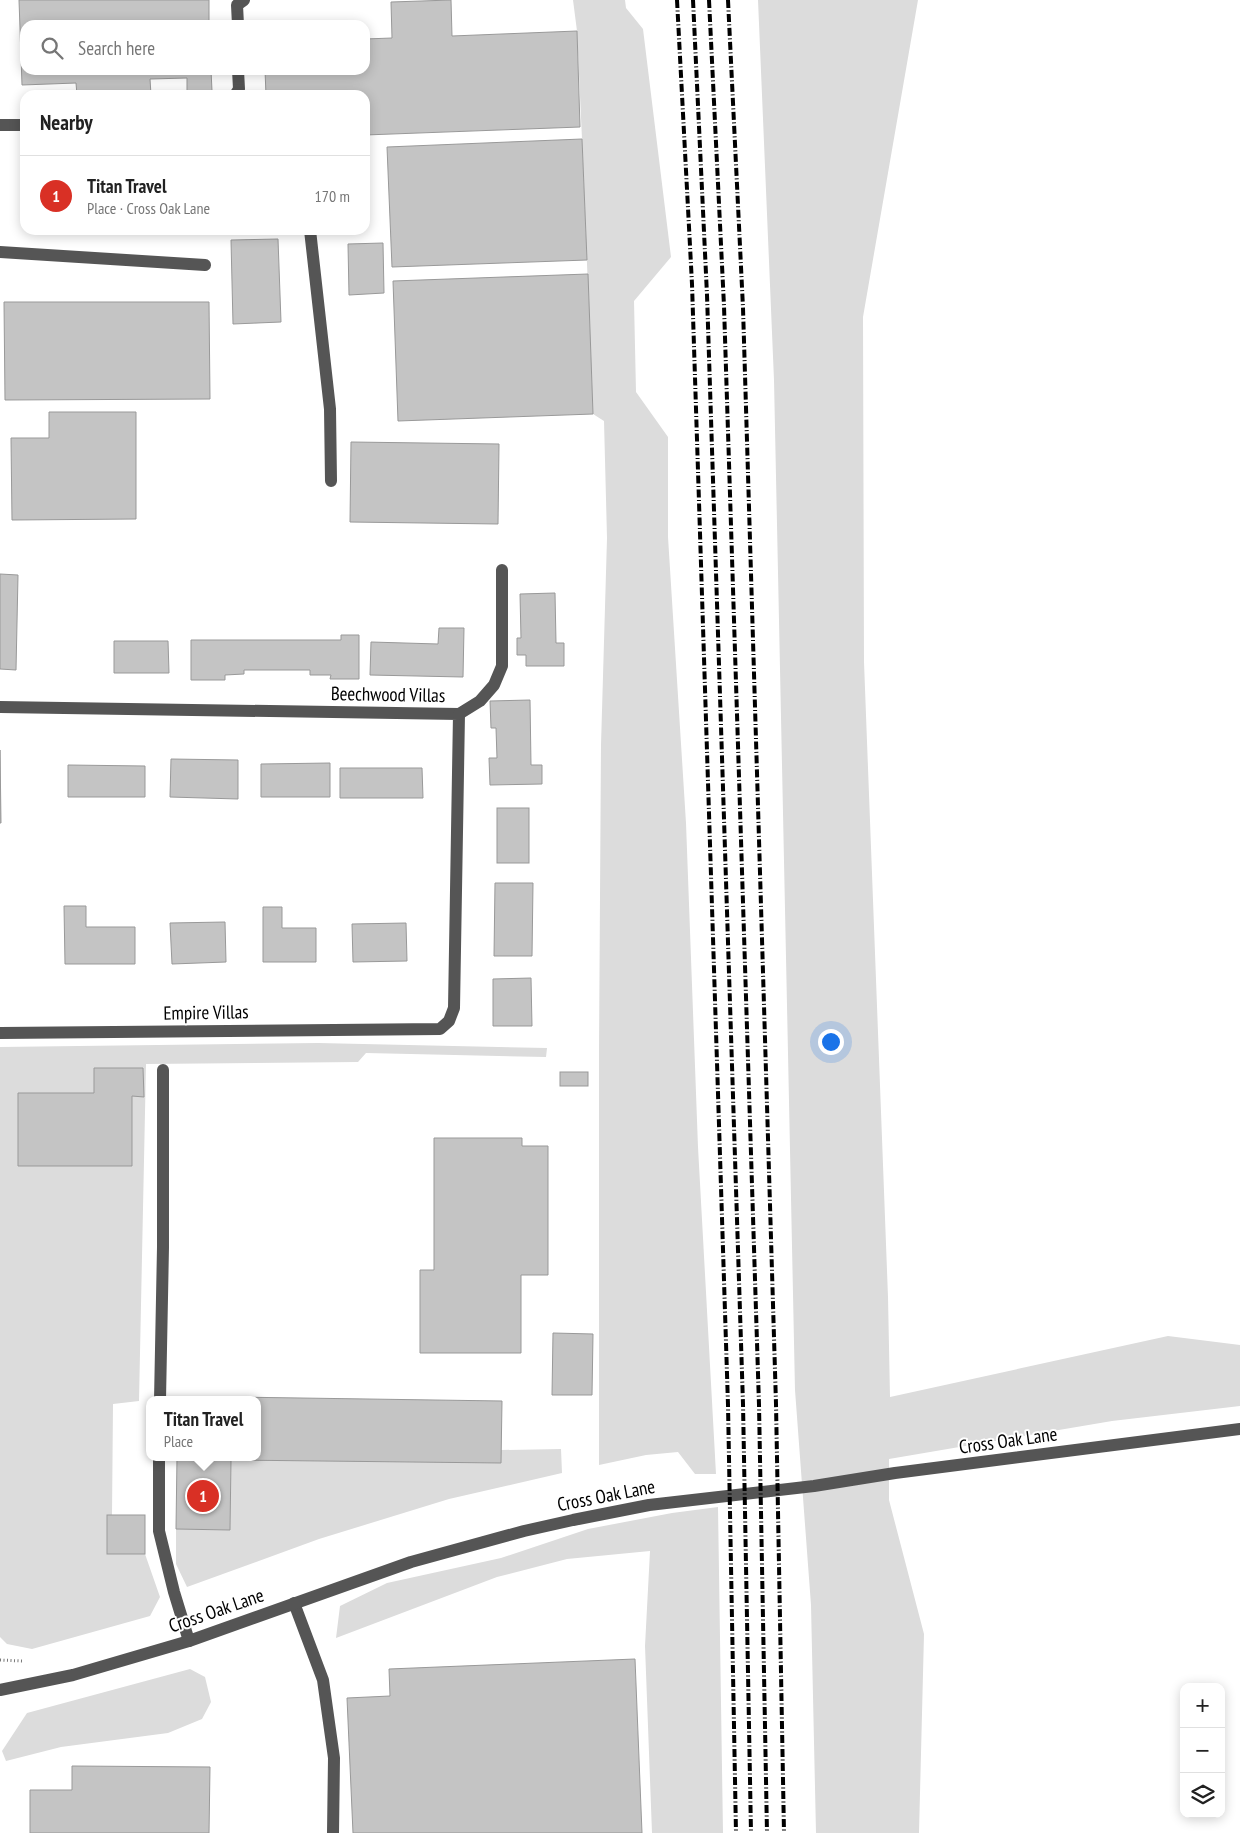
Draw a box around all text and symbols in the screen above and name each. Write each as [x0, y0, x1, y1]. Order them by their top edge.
search box [20, 20, 370, 75]
icon: search [38, 34, 66, 62]
text: Search here [78, 36, 155, 60]
text: Nearby [40, 109, 93, 136]
text: Titan Travel [87, 174, 167, 198]
text: 1 [52, 186, 60, 206]
text: 170 m [315, 186, 350, 206]
text: Place · Cross Oak Lane [87, 198, 210, 218]
street label: Beechwood Villas [331, 681, 445, 707]
street label: Empire Villas [163, 999, 249, 1025]
your location [818, 1029, 844, 1055]
popup [146, 1396, 261, 1461]
text: Titan Travel [164, 1407, 243, 1431]
street label: Cross Oak Lane [957, 1421, 1059, 1459]
text: Place [164, 1431, 193, 1451]
street label: Cross Oak Lane [555, 1474, 657, 1516]
pin: 1 [187, 1477, 219, 1515]
street label: Cross Oak Lane [165, 1582, 267, 1637]
map controls [1180, 1683, 1225, 1818]
button: + [1180, 1683, 1225, 1728]
button: − [1180, 1728, 1225, 1773]
button: layers [1180, 1773, 1225, 1818]

